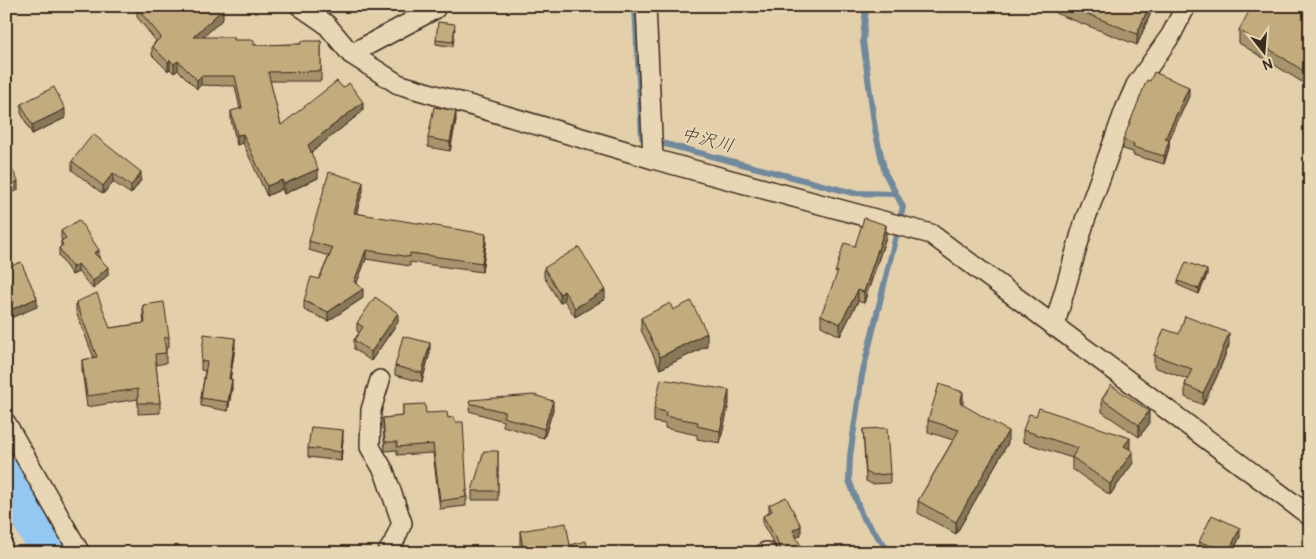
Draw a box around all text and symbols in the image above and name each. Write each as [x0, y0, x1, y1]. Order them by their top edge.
north arrow [1238, 28, 1288, 78]
text: N [1261, 54, 1275, 73]
water label: 中沢川 [678, 122, 736, 158]

